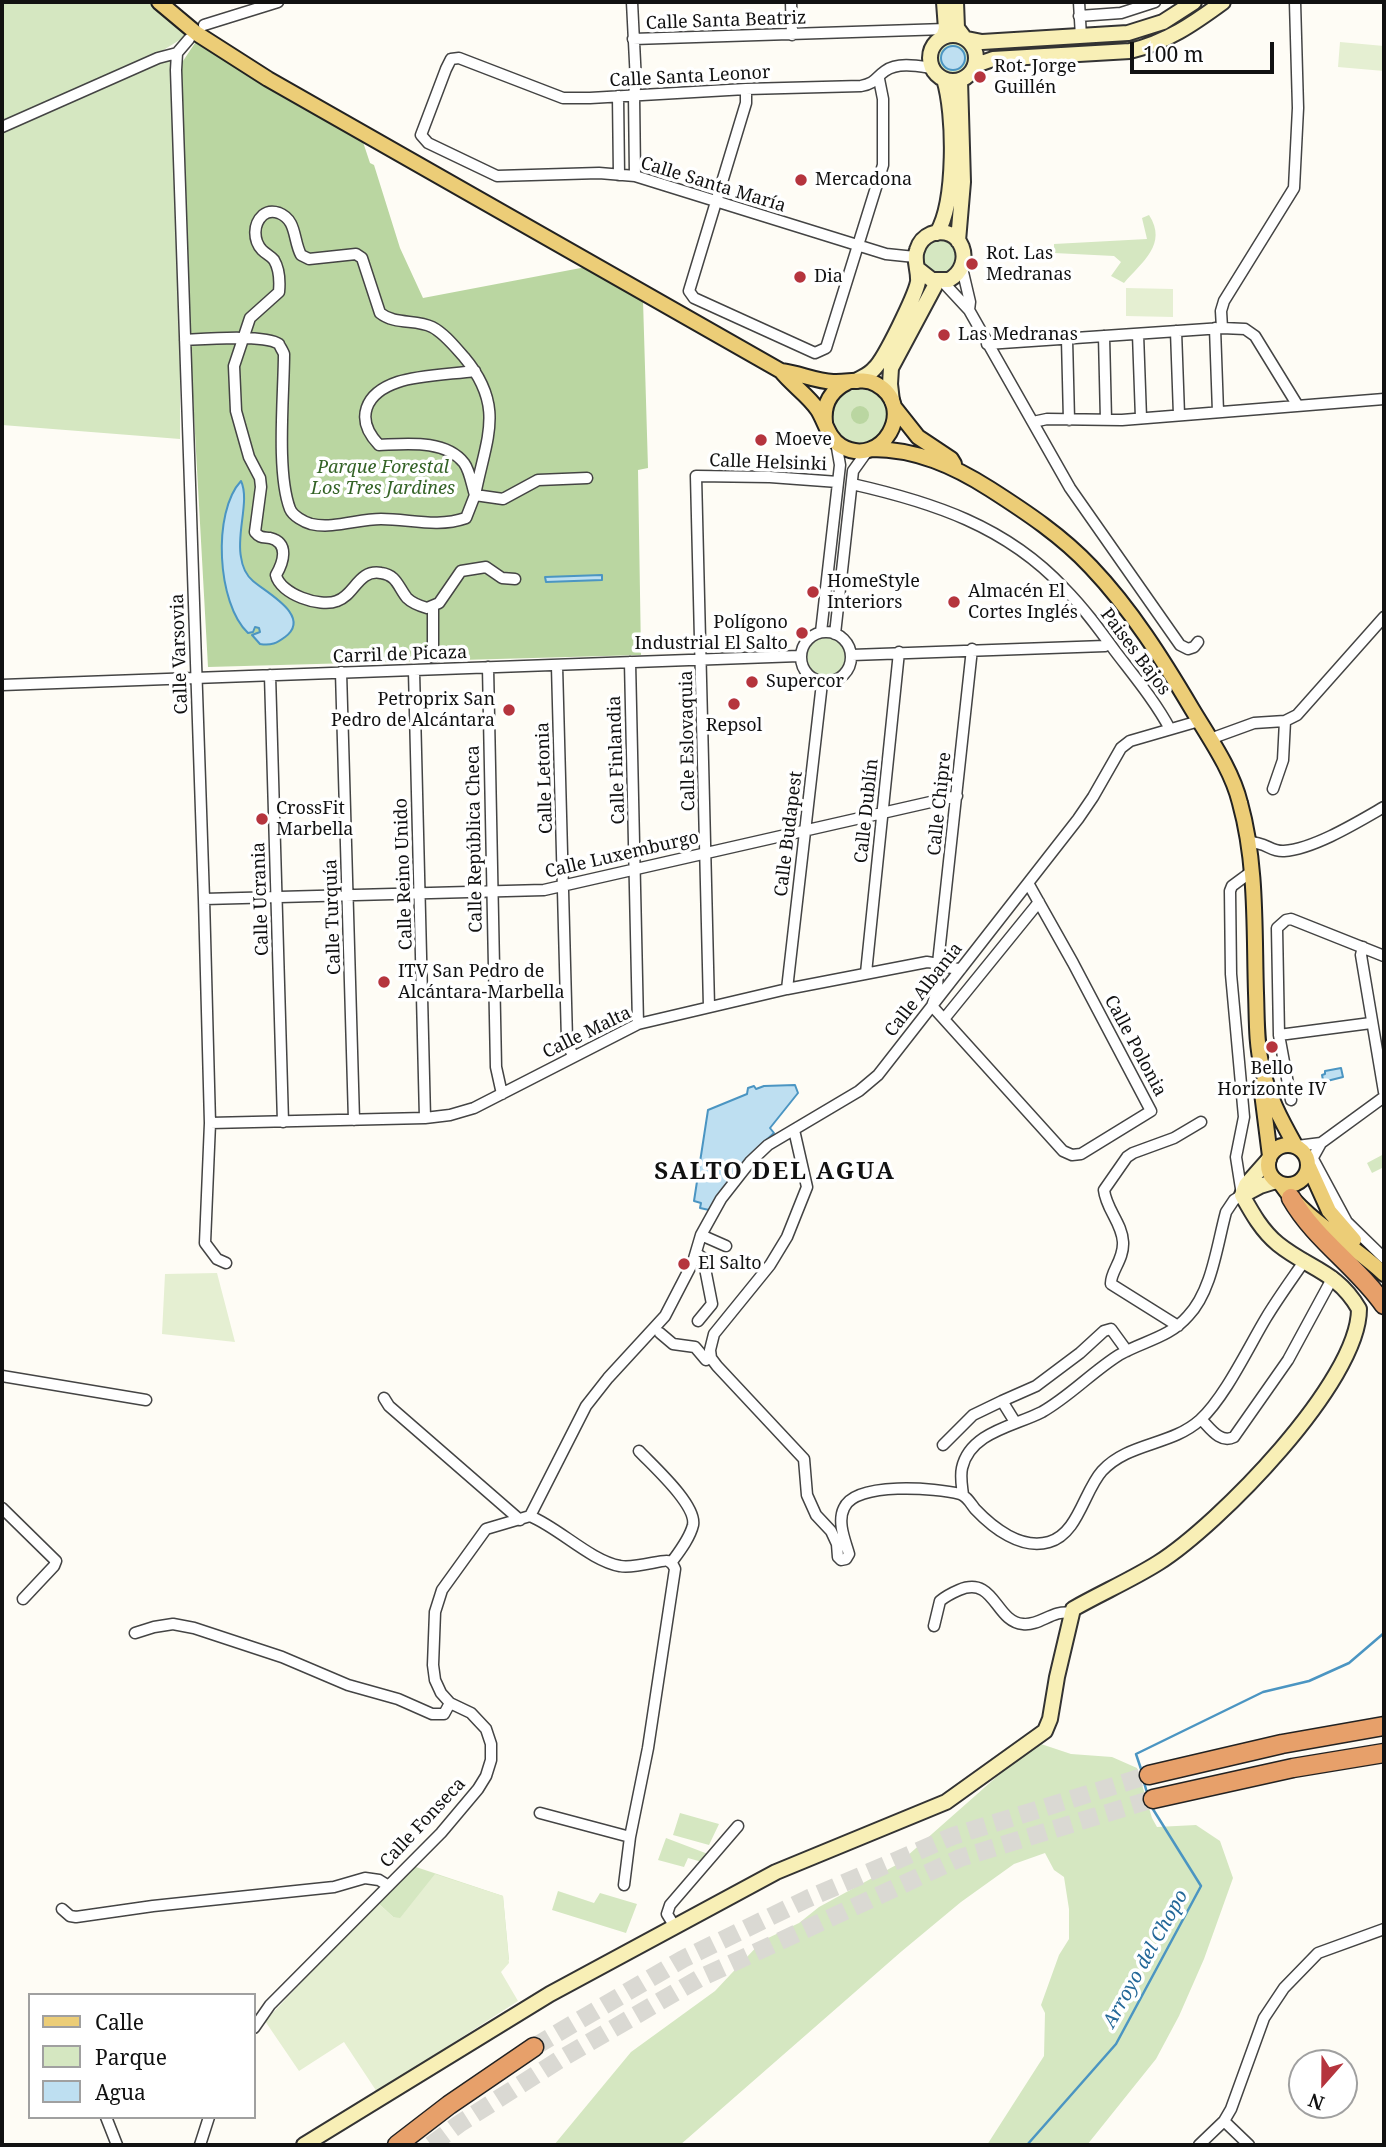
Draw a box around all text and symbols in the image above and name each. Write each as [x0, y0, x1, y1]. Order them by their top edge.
street label: Calle Santa Beatriz [645, 7, 807, 35]
scale bar [1134, 28, 1278, 72]
text: 100 m [1143, 40, 1204, 68]
place label: Rot. Jorge Guillén [994, 56, 1076, 98]
street label: Calle Santa Leonor [609, 62, 771, 92]
marker: Rot. Jorge Guillén [972, 69, 988, 85]
street label: Calle Santa María [638, 153, 788, 217]
place label: Mercadona [815, 169, 912, 191]
marker: Mercadona [793, 172, 809, 188]
place label: Rot. Las Medranas [986, 243, 1072, 286]
marker: Rot. Las Medranas [964, 256, 980, 272]
place label: Dia [814, 266, 843, 288]
marker: Dia [792, 269, 808, 285]
place label: Las Medranas [958, 324, 1078, 346]
marker: Las Medranas [936, 327, 952, 343]
place label: Moeve [775, 429, 832, 451]
marker: Moeve [753, 432, 769, 448]
street label: Calle Helsinki [709, 450, 827, 476]
park label: Parque Forestal Los Tres Jardines [311, 457, 455, 500]
place label: HomeStyle Interiors [827, 571, 920, 614]
place label: Almacén El Cortes Inglés [968, 581, 1078, 624]
marker: HomeStyle Interiors [805, 584, 821, 600]
street label: Calle Varsovia [167, 593, 193, 715]
marker: Almacén El Cortes Inglés [946, 594, 962, 610]
street label: Paises Bajos [1095, 604, 1175, 700]
place label: Polígono Industrial El Salto [635, 612, 788, 654]
marker: Polígono Industrial El Salto [794, 625, 810, 641]
street label: Carril de Picaza [332, 642, 468, 668]
street label: Calle Eslovaquia [676, 670, 700, 812]
place label: Supercor [766, 671, 844, 693]
marker: Supercor [744, 674, 760, 690]
place label: Petroprix San Pedro de Alcántara [331, 689, 495, 732]
street label: Calle Finlandia [604, 695, 630, 825]
marker: Repsol [726, 696, 742, 712]
marker: Petroprix San Pedro de Alcántara [501, 702, 517, 718]
place label: Repsol [706, 715, 762, 737]
street label: Calle Letonia [532, 722, 558, 834]
street label: Calle República Checa [463, 745, 487, 933]
street label: Calle Chipre [924, 751, 956, 857]
street label: Calle Dublín [851, 758, 883, 864]
street label: Calle Budapest [771, 770, 807, 898]
place label: CrossFit Marbella [276, 798, 353, 840]
street label: Calle Reino Unido [391, 798, 417, 950]
marker: CrossFit Marbella [254, 811, 270, 827]
street label: Calle Luxemburgo [543, 827, 701, 883]
street label: Calle Ucrania [248, 842, 274, 956]
street label: Calle Turquía [320, 859, 346, 975]
street label: Calle Albania [881, 939, 967, 1041]
place label: ITV San Pedro de Alcántara-Marbella [398, 961, 565, 1004]
marker: ITV San Pedro de Alcántara-Marbella [376, 974, 392, 990]
street label: Calle Polonia [1099, 992, 1171, 1100]
street label: Calle Malta [539, 1002, 635, 1064]
marker: Bello Horizonte IV [1264, 1039, 1280, 1055]
place label: Bello Horizonte IV [1217, 1058, 1327, 1100]
district label: SALTO DEL AGUA [656, 1158, 894, 1186]
place label: El Salto [698, 1253, 762, 1275]
marker: El Salto [676, 1256, 692, 1272]
street label: Calle Fonseca [376, 1773, 470, 1873]
water label: Arroyo del Chopo [1099, 1886, 1193, 2032]
legend [28, 1993, 256, 2119]
text: Calle [95, 2008, 144, 2036]
text: Parque [95, 2043, 167, 2071]
north arrow [1288, 2049, 1358, 2119]
text: Agua [95, 2078, 146, 2106]
text: N [1305, 2087, 1328, 2117]

